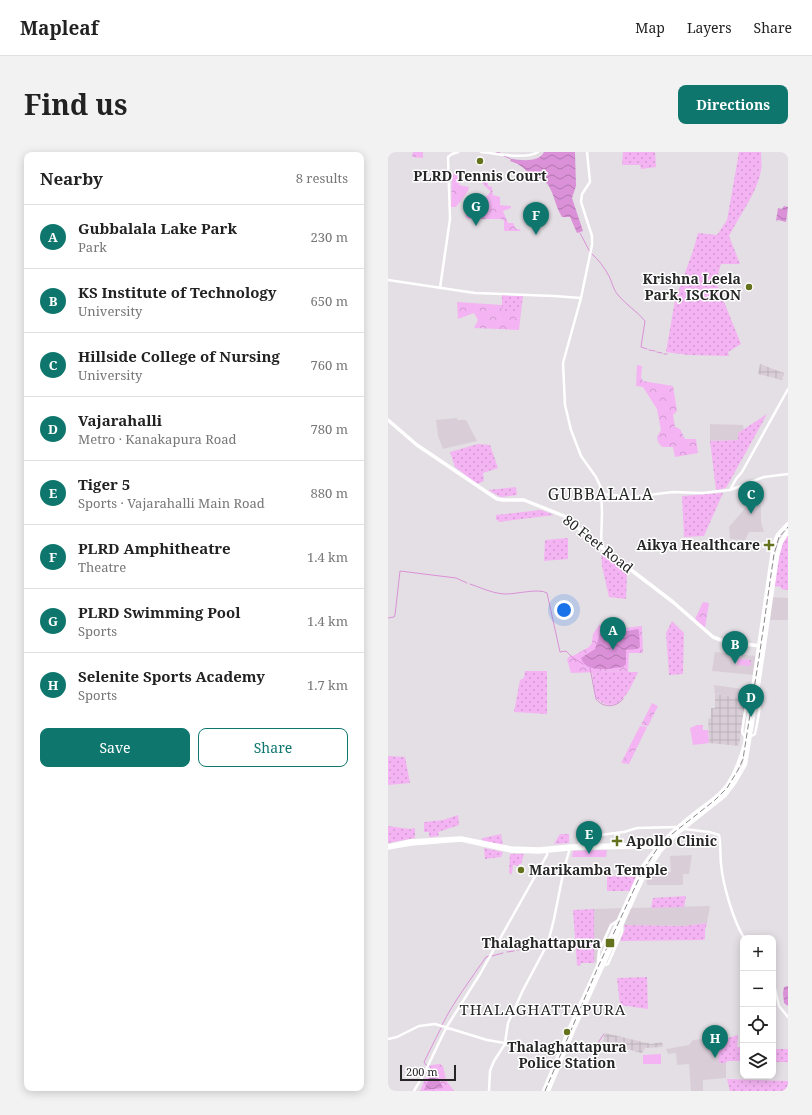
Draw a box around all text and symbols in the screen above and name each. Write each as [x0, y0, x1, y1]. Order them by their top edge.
text: Mapleaf [20, 15, 98, 41]
text: Map [635, 18, 665, 37]
text: Layers [687, 18, 732, 37]
text: Share [754, 18, 792, 37]
text: Find us [24, 85, 128, 123]
button: Directions [678, 85, 788, 124]
marker: PLRD Tennis Court [475, 156, 485, 166]
place label: PLRD Tennis Court [413, 166, 547, 185]
text: Nearby [40, 167, 103, 190]
text: 8 results [296, 169, 348, 187]
pin: G [463, 193, 489, 226]
pin: F [523, 202, 549, 235]
text: Gubbalala Lake Park [78, 218, 237, 238]
text: A [48, 228, 58, 246]
text: 230 m [311, 228, 348, 246]
text: Park [78, 238, 107, 256]
place label: Krishna Leela Park, ISCKON [643, 269, 741, 304]
text: KS Institute of Technology [78, 282, 277, 302]
marker: Krishna Leela Park, ISCKON [744, 282, 754, 292]
text: B [49, 292, 57, 310]
text: 650 m [311, 292, 348, 310]
text: University [78, 302, 142, 320]
text: Hillside College of Nursing [78, 346, 280, 366]
text: C [49, 356, 57, 374]
text: 760 m [311, 356, 348, 374]
text: University [78, 366, 142, 384]
text: Vajarahalli [78, 410, 162, 430]
text: D [48, 420, 58, 438]
text: 780 m [311, 420, 348, 438]
text: Metro · Kanakapura Road [78, 430, 237, 448]
text: Tiger 5 [78, 474, 130, 494]
pin: C [738, 481, 764, 514]
district label: GUBBALALA [548, 483, 654, 505]
text: E [49, 484, 57, 502]
text: 880 m [311, 484, 348, 502]
text: Sports · Vajarahalli Main Road [78, 494, 265, 512]
street label: 80 Feet Road [559, 510, 638, 577]
place label: Aikya Healthcare [637, 535, 760, 554]
text: PLRD Amphitheatre [78, 538, 231, 558]
marker: Aikya Healthcare [763, 539, 775, 551]
text: F [49, 548, 57, 566]
text: 1.4 km [307, 548, 348, 566]
text: Theatre [78, 558, 126, 576]
your location [554, 600, 574, 620]
text: PLRD Swimming Pool [78, 602, 241, 622]
text: G [48, 612, 58, 630]
text: 1.4 km [307, 612, 348, 630]
pin: A [600, 617, 626, 650]
text: Sports [78, 622, 117, 640]
pin: B [722, 631, 748, 664]
text: Selenite Sports Academy [78, 666, 265, 686]
text: H [48, 676, 58, 694]
text: 1.7 km [307, 676, 348, 694]
pin: D [738, 684, 764, 717]
text: Sports [78, 686, 117, 704]
button: Save [40, 728, 190, 767]
button: Share [198, 728, 348, 767]
pin: E [576, 821, 602, 854]
place label: Apollo Clinic [626, 831, 717, 850]
marker: Apollo Clinic [611, 835, 623, 847]
place label: Marikamba Temple [529, 860, 668, 879]
marker: Marikamba Temple [516, 865, 526, 875]
place label: Thalaghattapura [482, 933, 601, 952]
map controls [740, 935, 776, 1079]
button: + [740, 935, 776, 971]
marker: Thalaghattapura [604, 937, 616, 949]
button: − [740, 971, 776, 1007]
district label: THALAGHATTAPURA [460, 999, 626, 1019]
button: locate [740, 1007, 776, 1043]
pin: H [702, 1025, 728, 1058]
marker: Thalaghattapura Police Station [562, 1027, 572, 1037]
place label: Thalaghattapura Police Station [507, 1037, 627, 1072]
button: layers [740, 1043, 776, 1079]
scale bar [400, 1063, 456, 1082]
text: 200 m [406, 1064, 438, 1079]

